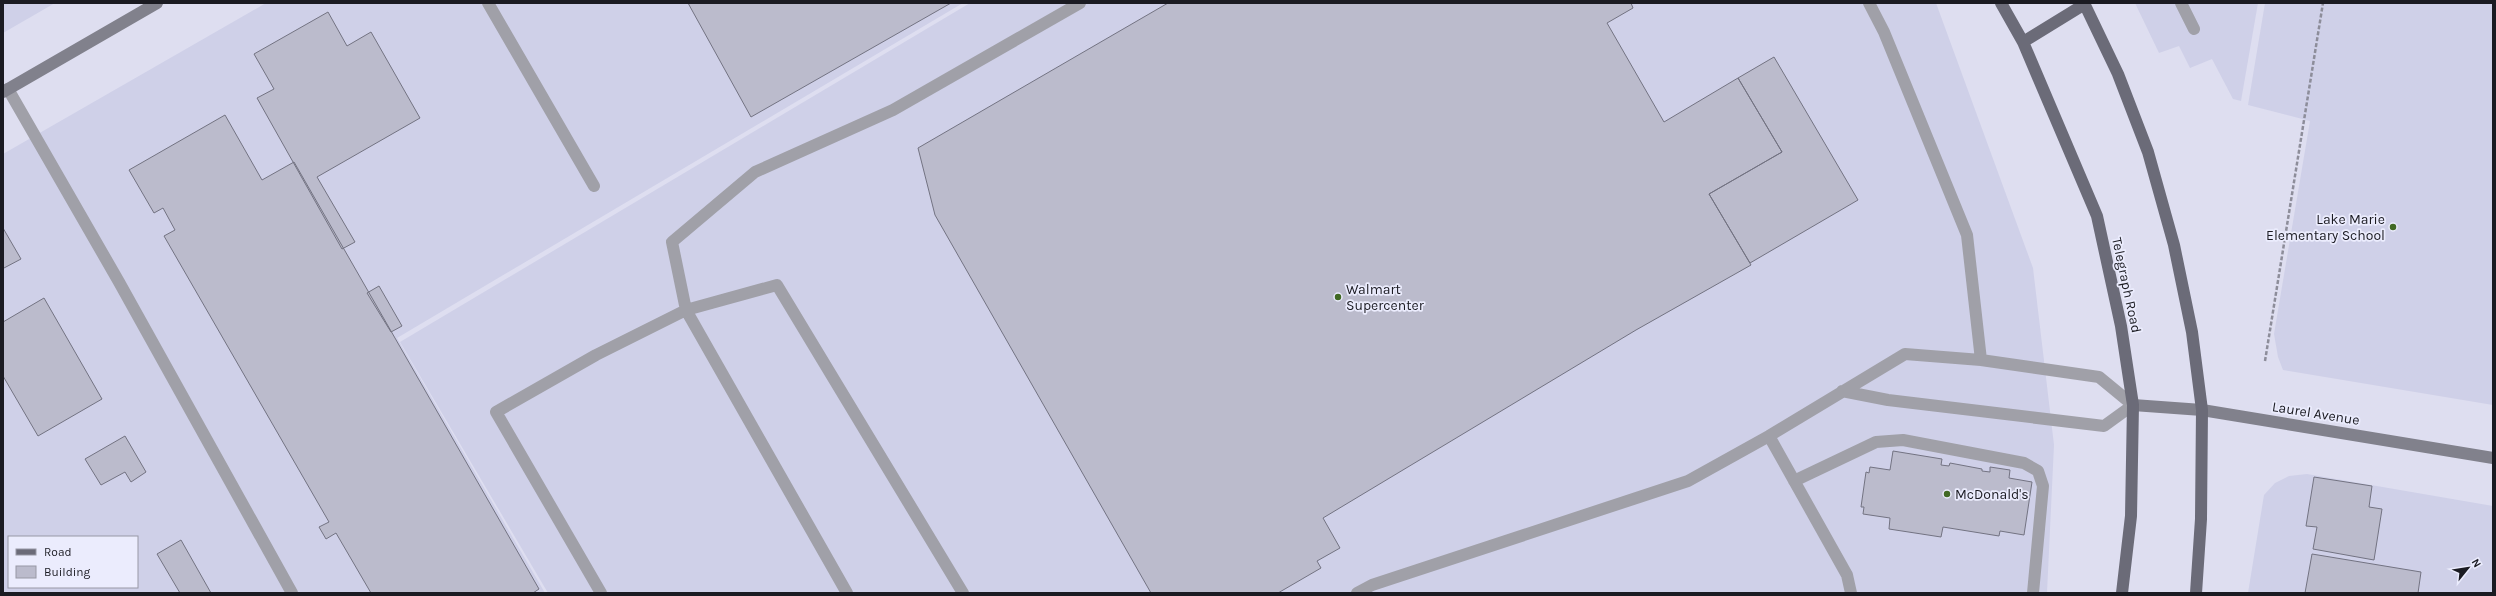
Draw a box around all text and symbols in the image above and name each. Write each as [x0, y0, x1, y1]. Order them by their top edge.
place label: Lake Marie Elementary School [2266, 211, 2385, 244]
marker: Lake Marie Elementary School [2388, 222, 2398, 232]
street label: Telegraph Road [2108, 236, 2145, 334]
place label: Walmart Supercenter [1346, 281, 1425, 314]
marker: Walmart Supercenter [1333, 292, 1343, 302]
street label: Laurel Avenue [2271, 398, 2361, 429]
place label: McDonald's [1955, 486, 2029, 503]
marker: McDonald's [1942, 489, 1952, 499]
legend [8, 536, 138, 588]
text: Road [44, 545, 72, 559]
north arrow [2448, 548, 2488, 588]
text: N [2469, 557, 2484, 570]
text: Building [44, 565, 91, 579]

